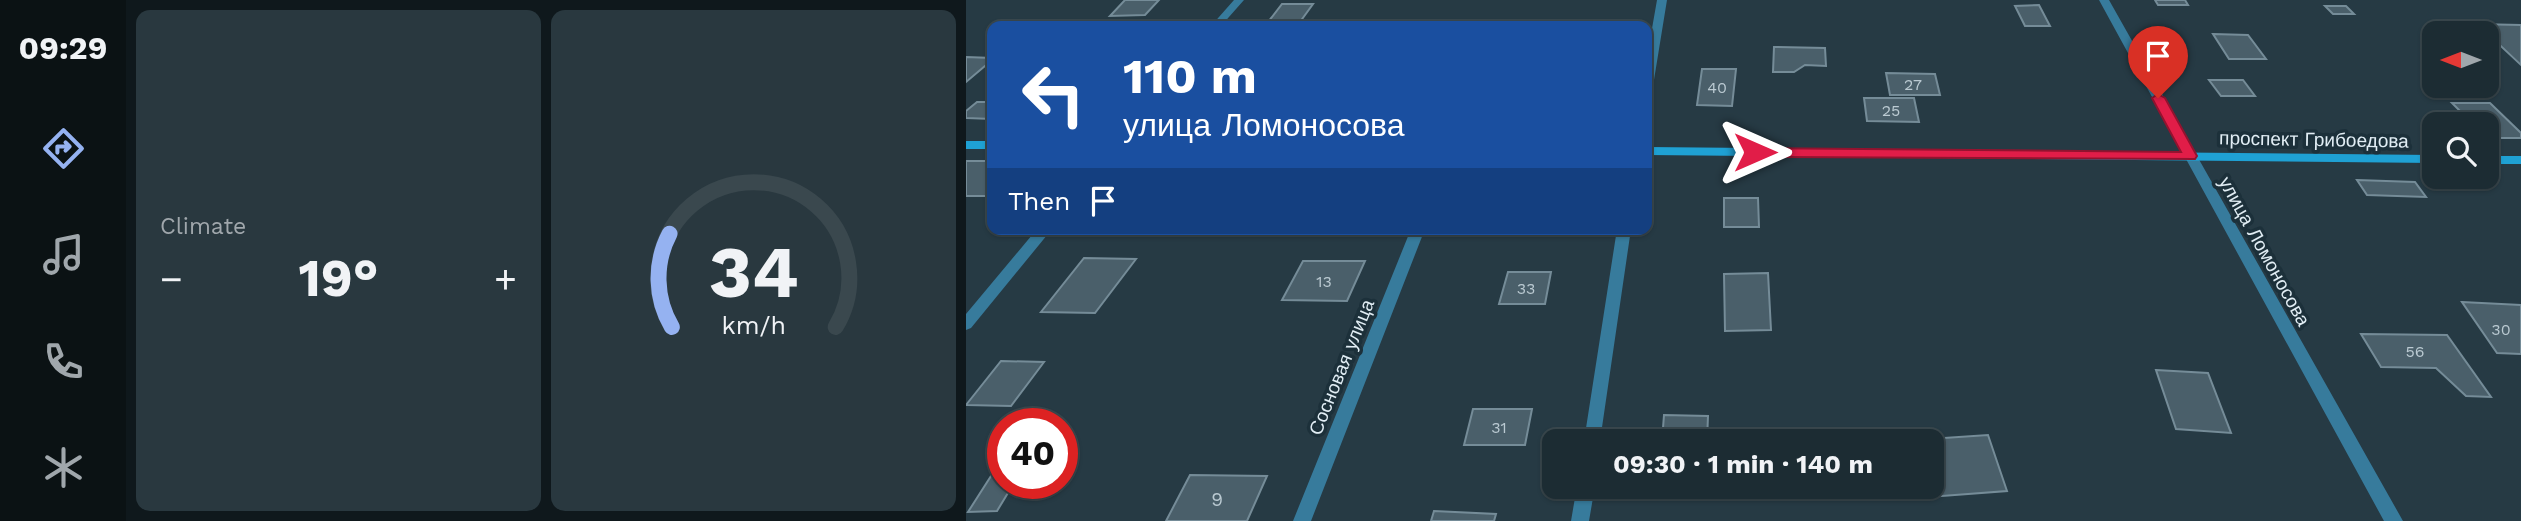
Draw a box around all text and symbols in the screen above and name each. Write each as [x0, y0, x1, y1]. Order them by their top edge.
north arrow [2422, 21, 2499, 98]
map controls [2422, 21, 2499, 189]
pin [2128, 26, 2188, 98]
text: 09:29 [19, 29, 107, 67]
icon: arrive [2139, 37, 2177, 75]
text: 110 m [1123, 47, 1257, 105]
icon: left [1008, 49, 1099, 140]
house number: 27 [1904, 75, 1922, 94]
house number: 40 [1707, 78, 1727, 97]
house number: 25 [1882, 101, 1900, 120]
text: улица Ломоносова [1123, 106, 1405, 144]
button: search [2422, 112, 2499, 189]
position arrow [1718, 115, 1792, 189]
icon: directions [39, 124, 88, 173]
street label: проспект Грибоедова [2219, 126, 2409, 153]
street label: улица Ломоносова [2214, 173, 2315, 330]
icon: arrive [1084, 182, 1122, 220]
text: Then [1008, 186, 1070, 216]
text: Climate [160, 213, 246, 240]
text: 34 [708, 229, 799, 315]
icon: music [39, 230, 88, 279]
text: 19° [298, 248, 379, 309]
text: − [160, 257, 183, 301]
text: + [494, 257, 517, 301]
house number: 13 [1316, 272, 1332, 291]
house number: 33 [1517, 279, 1535, 298]
street label: Сосновая улица [1304, 296, 1379, 438]
text: km/h [721, 310, 786, 339]
house number: 30 [2491, 320, 2511, 339]
icon: phone [39, 337, 88, 386]
house number: 56 [2405, 342, 2425, 361]
speed limit sign: 40 [987, 408, 1078, 499]
house number: 31 [1491, 418, 1507, 437]
icon: climate [39, 443, 88, 492]
text: 09:30 · 1 min · 140 m [1613, 449, 1873, 479]
house number: 9 [1211, 488, 1223, 511]

